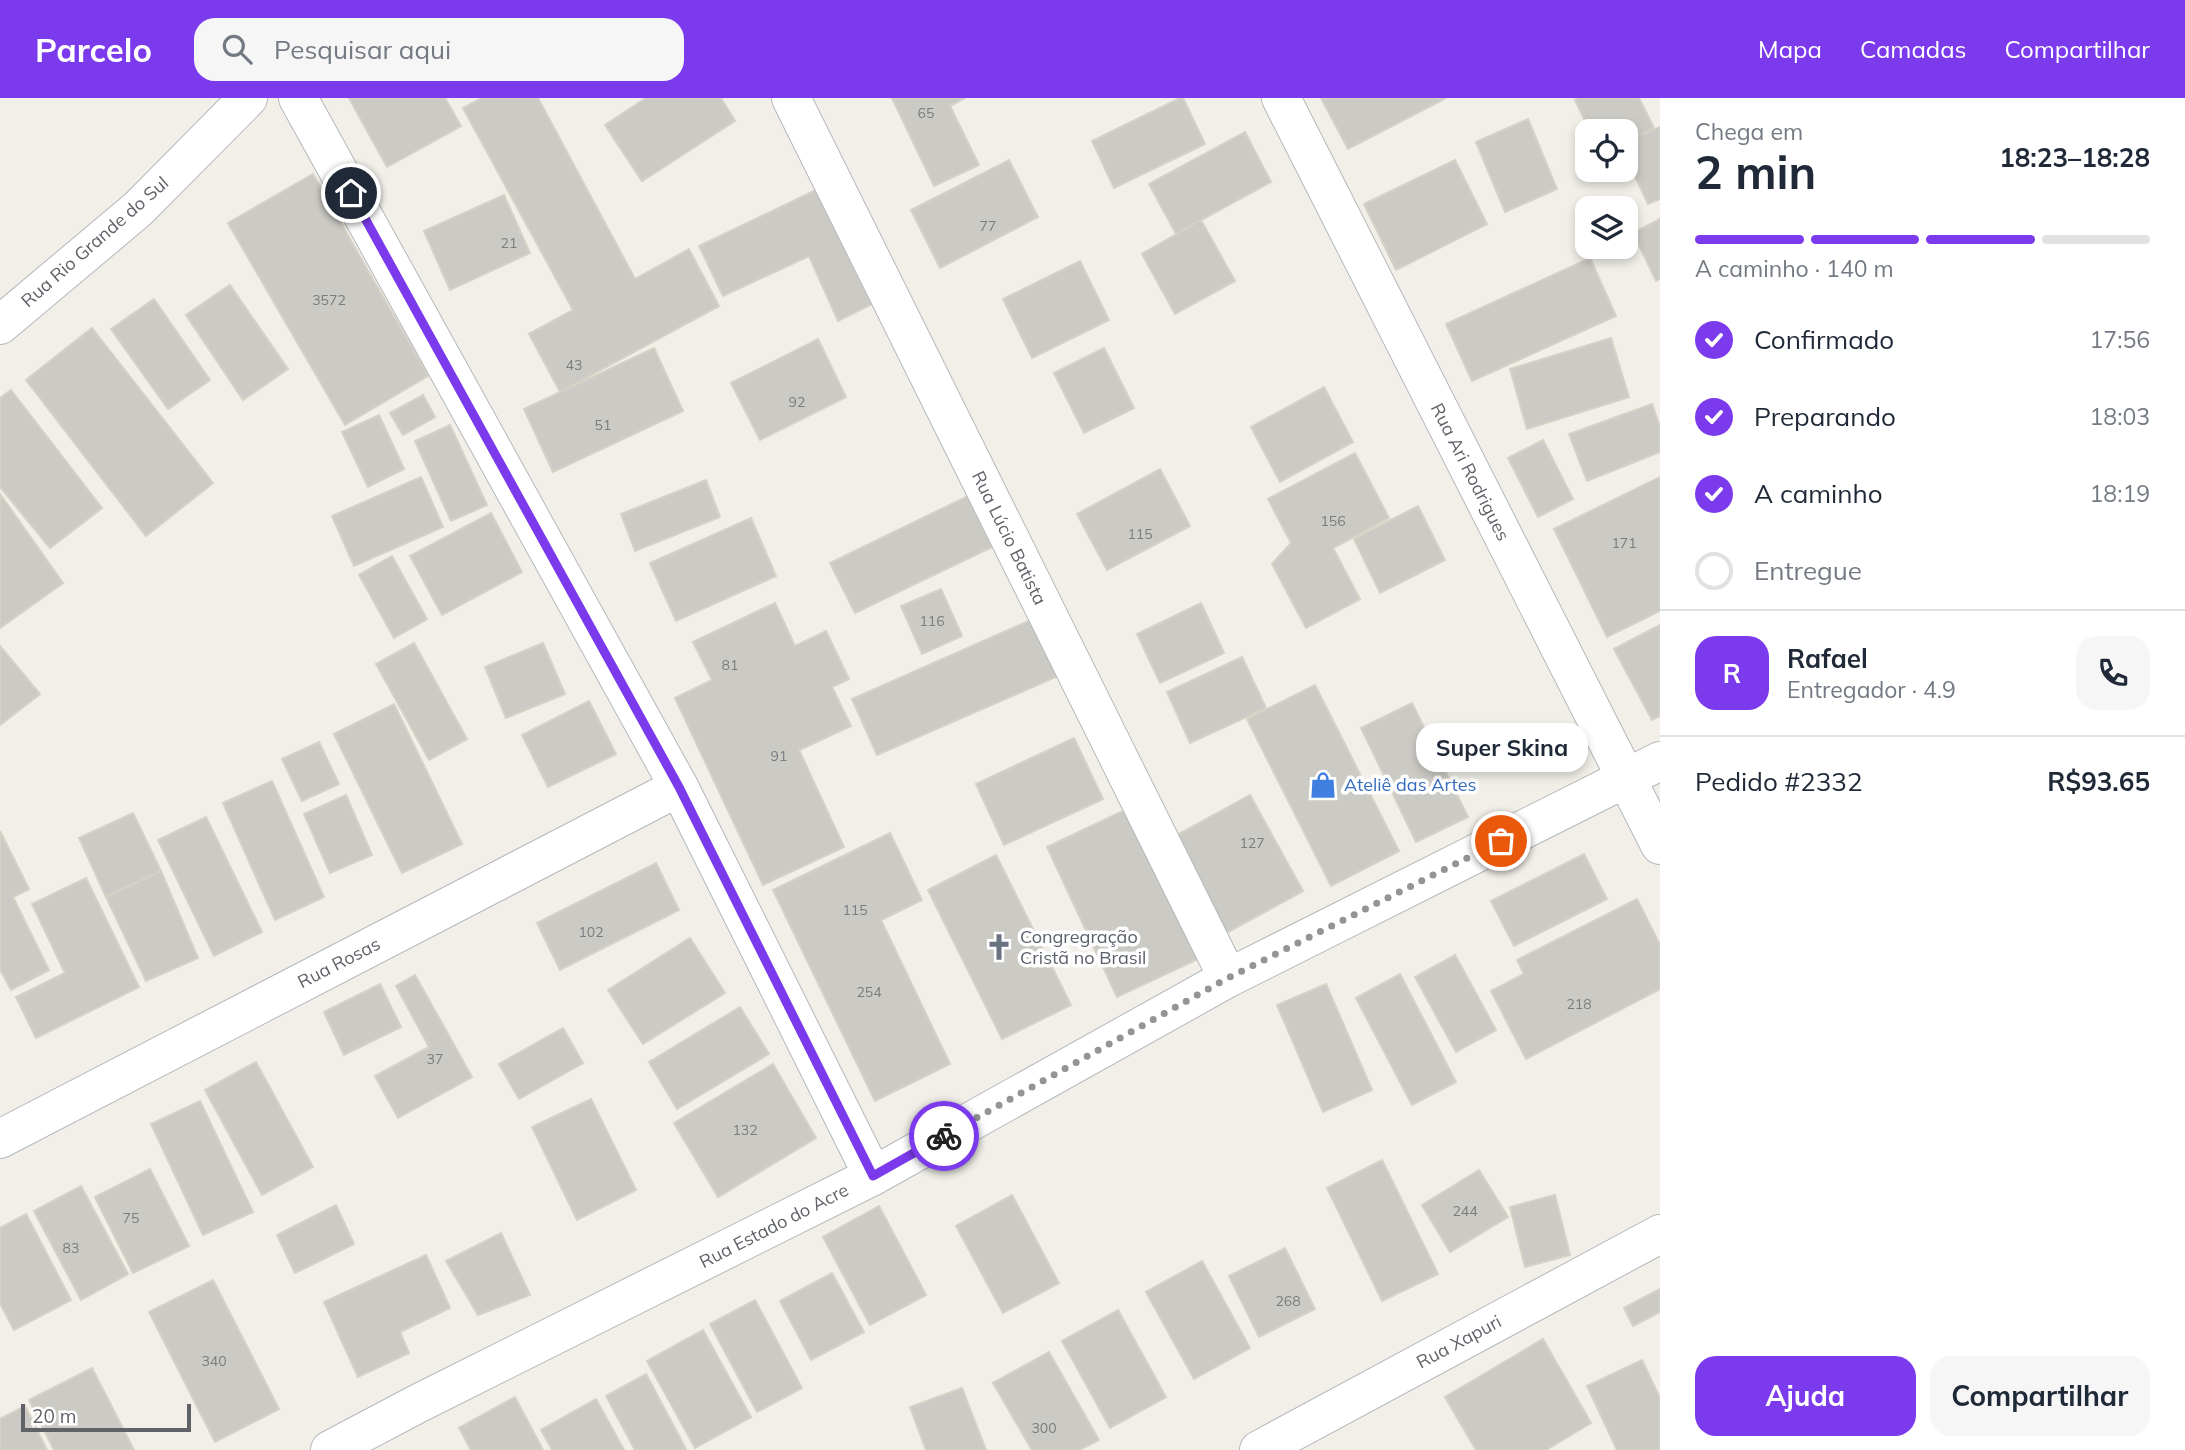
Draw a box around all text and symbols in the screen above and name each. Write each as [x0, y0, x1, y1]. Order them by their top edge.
search box [194, 18, 684, 81]
text: Parcelo [35, 29, 152, 70]
icon: search [218, 30, 256, 68]
text: Pesquisar aqui [274, 33, 451, 66]
text: Mapa [1758, 34, 1822, 64]
text: Camadas [1860, 34, 1967, 64]
text: Compartilhar [2005, 34, 2150, 64]
house number: 65 [918, 104, 934, 122]
text: Chega em [1695, 117, 1803, 146]
map controls [1575, 119, 1638, 259]
button: locate [1575, 119, 1638, 182]
text: 18:23–18:28 [1999, 141, 2150, 174]
text: 2 min [1695, 143, 1816, 201]
pin [321, 163, 381, 223]
street label: Rua Rio Grande do Sul [16, 171, 173, 312]
icon: home [332, 174, 370, 212]
button: layers [1575, 196, 1638, 259]
house number: 77 [980, 217, 996, 235]
house number: 21 [501, 234, 517, 252]
text: A caminho · 140 m [1695, 254, 1894, 283]
house number: 3572 [312, 291, 346, 309]
icon: check [1695, 321, 1733, 359]
text: Confirmado [1754, 323, 1894, 356]
text: 17:56 [2090, 325, 2150, 354]
house number: 43 [566, 356, 582, 374]
house number: 92 [789, 393, 805, 411]
icon: check [1695, 398, 1733, 436]
street label: Rua Ari Rodrigues [1426, 399, 1515, 544]
text: Preparando [1754, 400, 1896, 433]
text: 18:03 [2090, 402, 2150, 431]
house number: 51 [595, 416, 611, 434]
street label: Rua Lúcio Batista [967, 467, 1052, 608]
icon: check [1695, 475, 1733, 513]
text: A caminho [1754, 477, 1883, 510]
text: 18:19 [2090, 479, 2150, 508]
house number: 156 [1320, 512, 1346, 530]
house number: 115 [1127, 525, 1153, 543]
house number: 171 [1611, 534, 1637, 552]
text: Entregue [1754, 554, 1862, 587]
house number: 116 [919, 612, 945, 630]
button: phone [2076, 636, 2150, 710]
text: Rafael [1787, 642, 1868, 675]
house number: 81 [722, 656, 738, 674]
text: R [1723, 657, 1741, 690]
text: Entregador · 4.9 [1787, 675, 1956, 704]
callout: Super Skina [1415, 722, 1587, 771]
text: Super Skina [1436, 733, 1568, 762]
house number: 91 [771, 747, 787, 765]
text: Pedido #2332 [1695, 765, 1863, 798]
text: R$93.65 [2047, 765, 2150, 798]
shop icon: Ateliê das Artes [1308, 770, 1338, 800]
place label: Ateliê das Artes [1344, 773, 1477, 796]
pin [1471, 811, 1531, 871]
icon: bag [1482, 822, 1520, 860]
house number: 127 [1239, 834, 1265, 852]
house number: 115 [842, 901, 868, 919]
house number: 102 [578, 923, 604, 941]
place label: Congregração Cristã no Brasil [1020, 925, 1146, 969]
street label: Rua Rosas [294, 932, 384, 993]
church icon: Congregração Cristã no Brasil [984, 932, 1014, 962]
house number: 254 [856, 983, 882, 1001]
house number: 218 [1566, 995, 1592, 1013]
house number: 37 [427, 1050, 443, 1068]
courier [909, 1101, 979, 1171]
icon: bike [925, 1117, 963, 1155]
house number: 132 [732, 1121, 758, 1139]
street label: Rua Estado do Acre [695, 1178, 852, 1273]
house number: 244 [1452, 1202, 1478, 1220]
house number: 75 [123, 1209, 139, 1227]
house number: 83 [63, 1239, 79, 1257]
house number: 268 [1275, 1292, 1301, 1310]
street label: Rua Xapuri [1412, 1310, 1505, 1374]
house number: 340 [201, 1352, 227, 1370]
button: Ajuda [1695, 1356, 1916, 1436]
button: Compartilhar [1930, 1356, 2150, 1436]
scale bar [21, 1401, 191, 1433]
text: 20 m [32, 1404, 76, 1428]
house number: 300 [1031, 1419, 1057, 1437]

